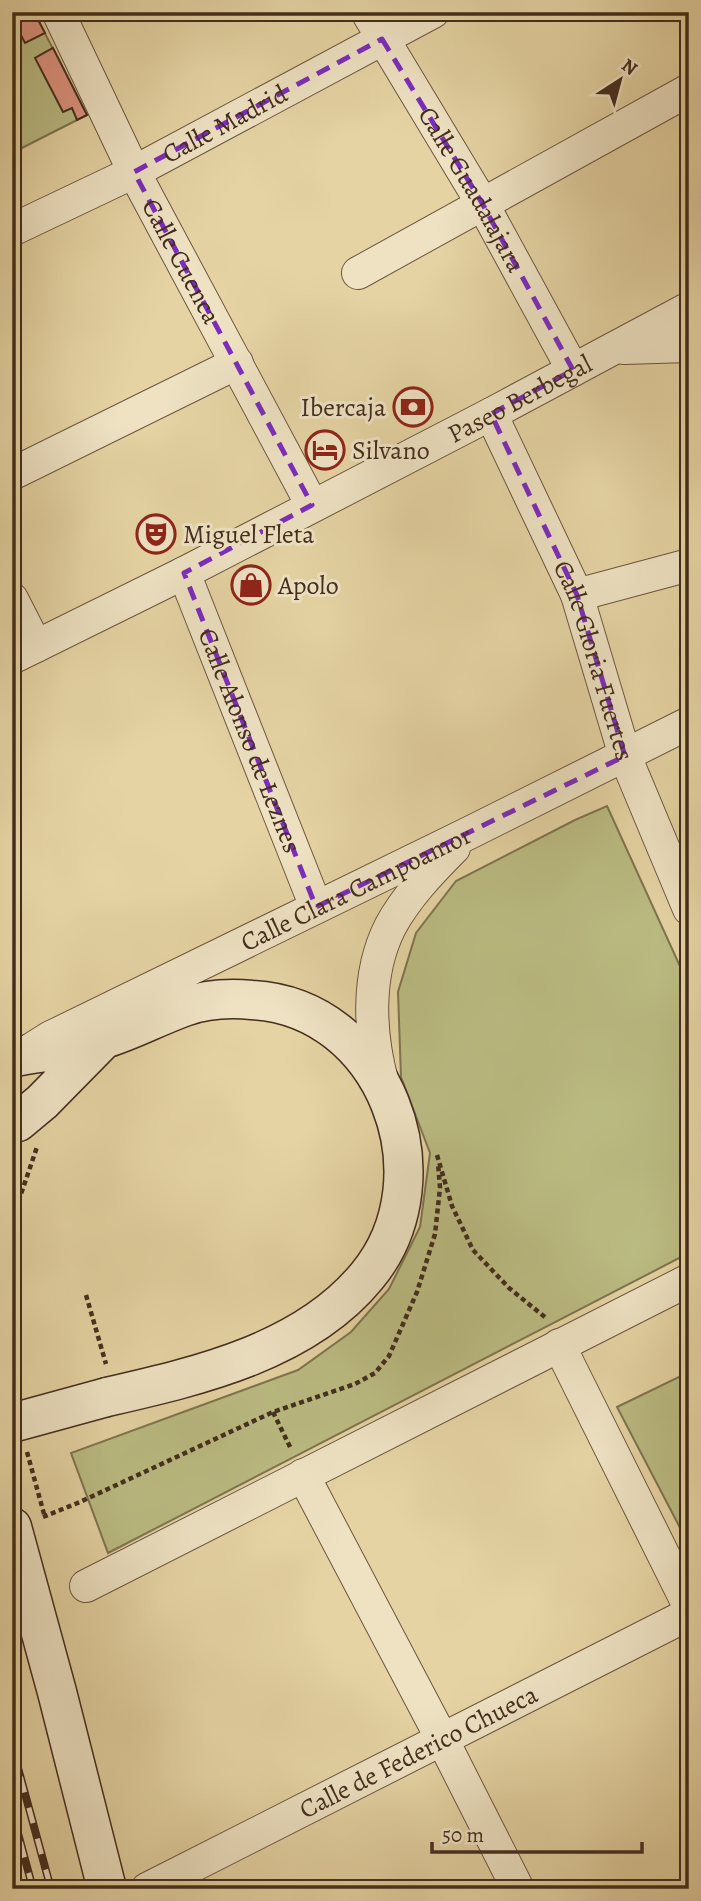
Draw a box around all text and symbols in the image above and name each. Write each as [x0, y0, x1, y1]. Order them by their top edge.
north arrow [586, 46, 656, 116]
text: N [616, 52, 643, 82]
street label: Calle Madrid [156, 76, 293, 171]
street label: Calle Guadalajara [410, 100, 534, 278]
street label: Calle Cuenca [134, 192, 229, 330]
street label: Paseo Berbegal [441, 346, 598, 451]
bank icon: Ibercaja [392, 386, 434, 428]
place label: Ibercaja [301, 390, 386, 425]
hotel icon: Silvano [304, 429, 346, 471]
place label: Silvano [352, 433, 430, 468]
theatre icon: Miguel Fleta [135, 513, 177, 555]
place label: Miguel Fleta [183, 517, 314, 552]
street label: Calle Gloria Fuertes [545, 554, 643, 765]
shop icon: Apolo [230, 564, 272, 606]
place label: Apolo [277, 568, 339, 603]
street label: Calle Alonso de Leznes [190, 623, 310, 858]
street label: Calle Clara Campoamor [235, 817, 477, 959]
street label: Calle de Federico Chueca [293, 1676, 543, 1827]
scale bar [432, 1810, 642, 1854]
text: 50 m [442, 1821, 484, 1849]

